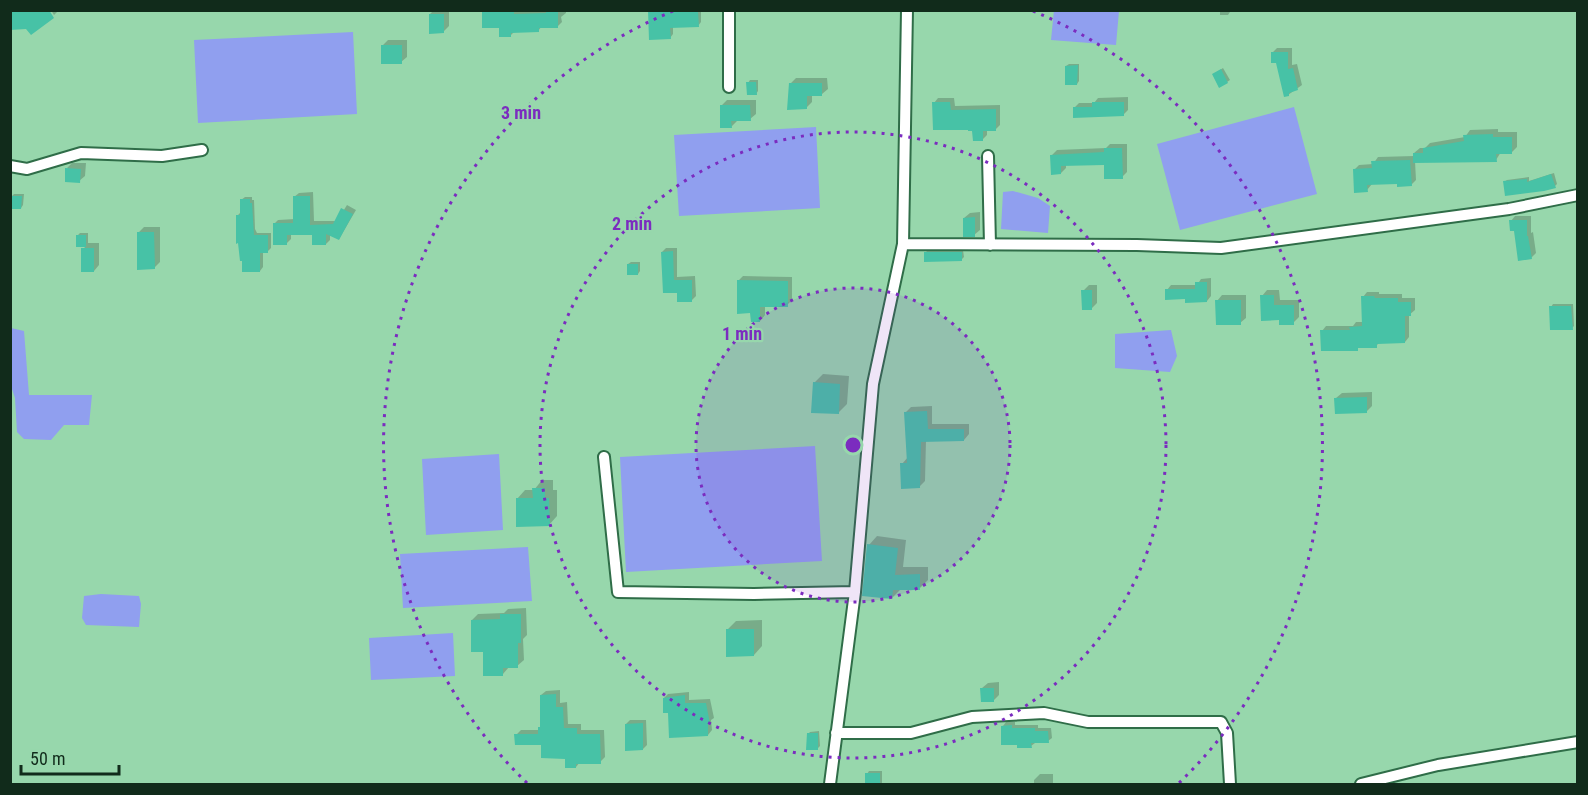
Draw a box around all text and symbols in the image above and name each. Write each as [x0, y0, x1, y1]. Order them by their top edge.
text: 3 min [501, 102, 541, 123]
text: 2 min [612, 213, 652, 234]
text: 1 min [722, 323, 762, 344]
centre of rings [843, 435, 863, 455]
scale bar [21, 738, 118, 776]
text: 50 m [30, 748, 65, 769]

